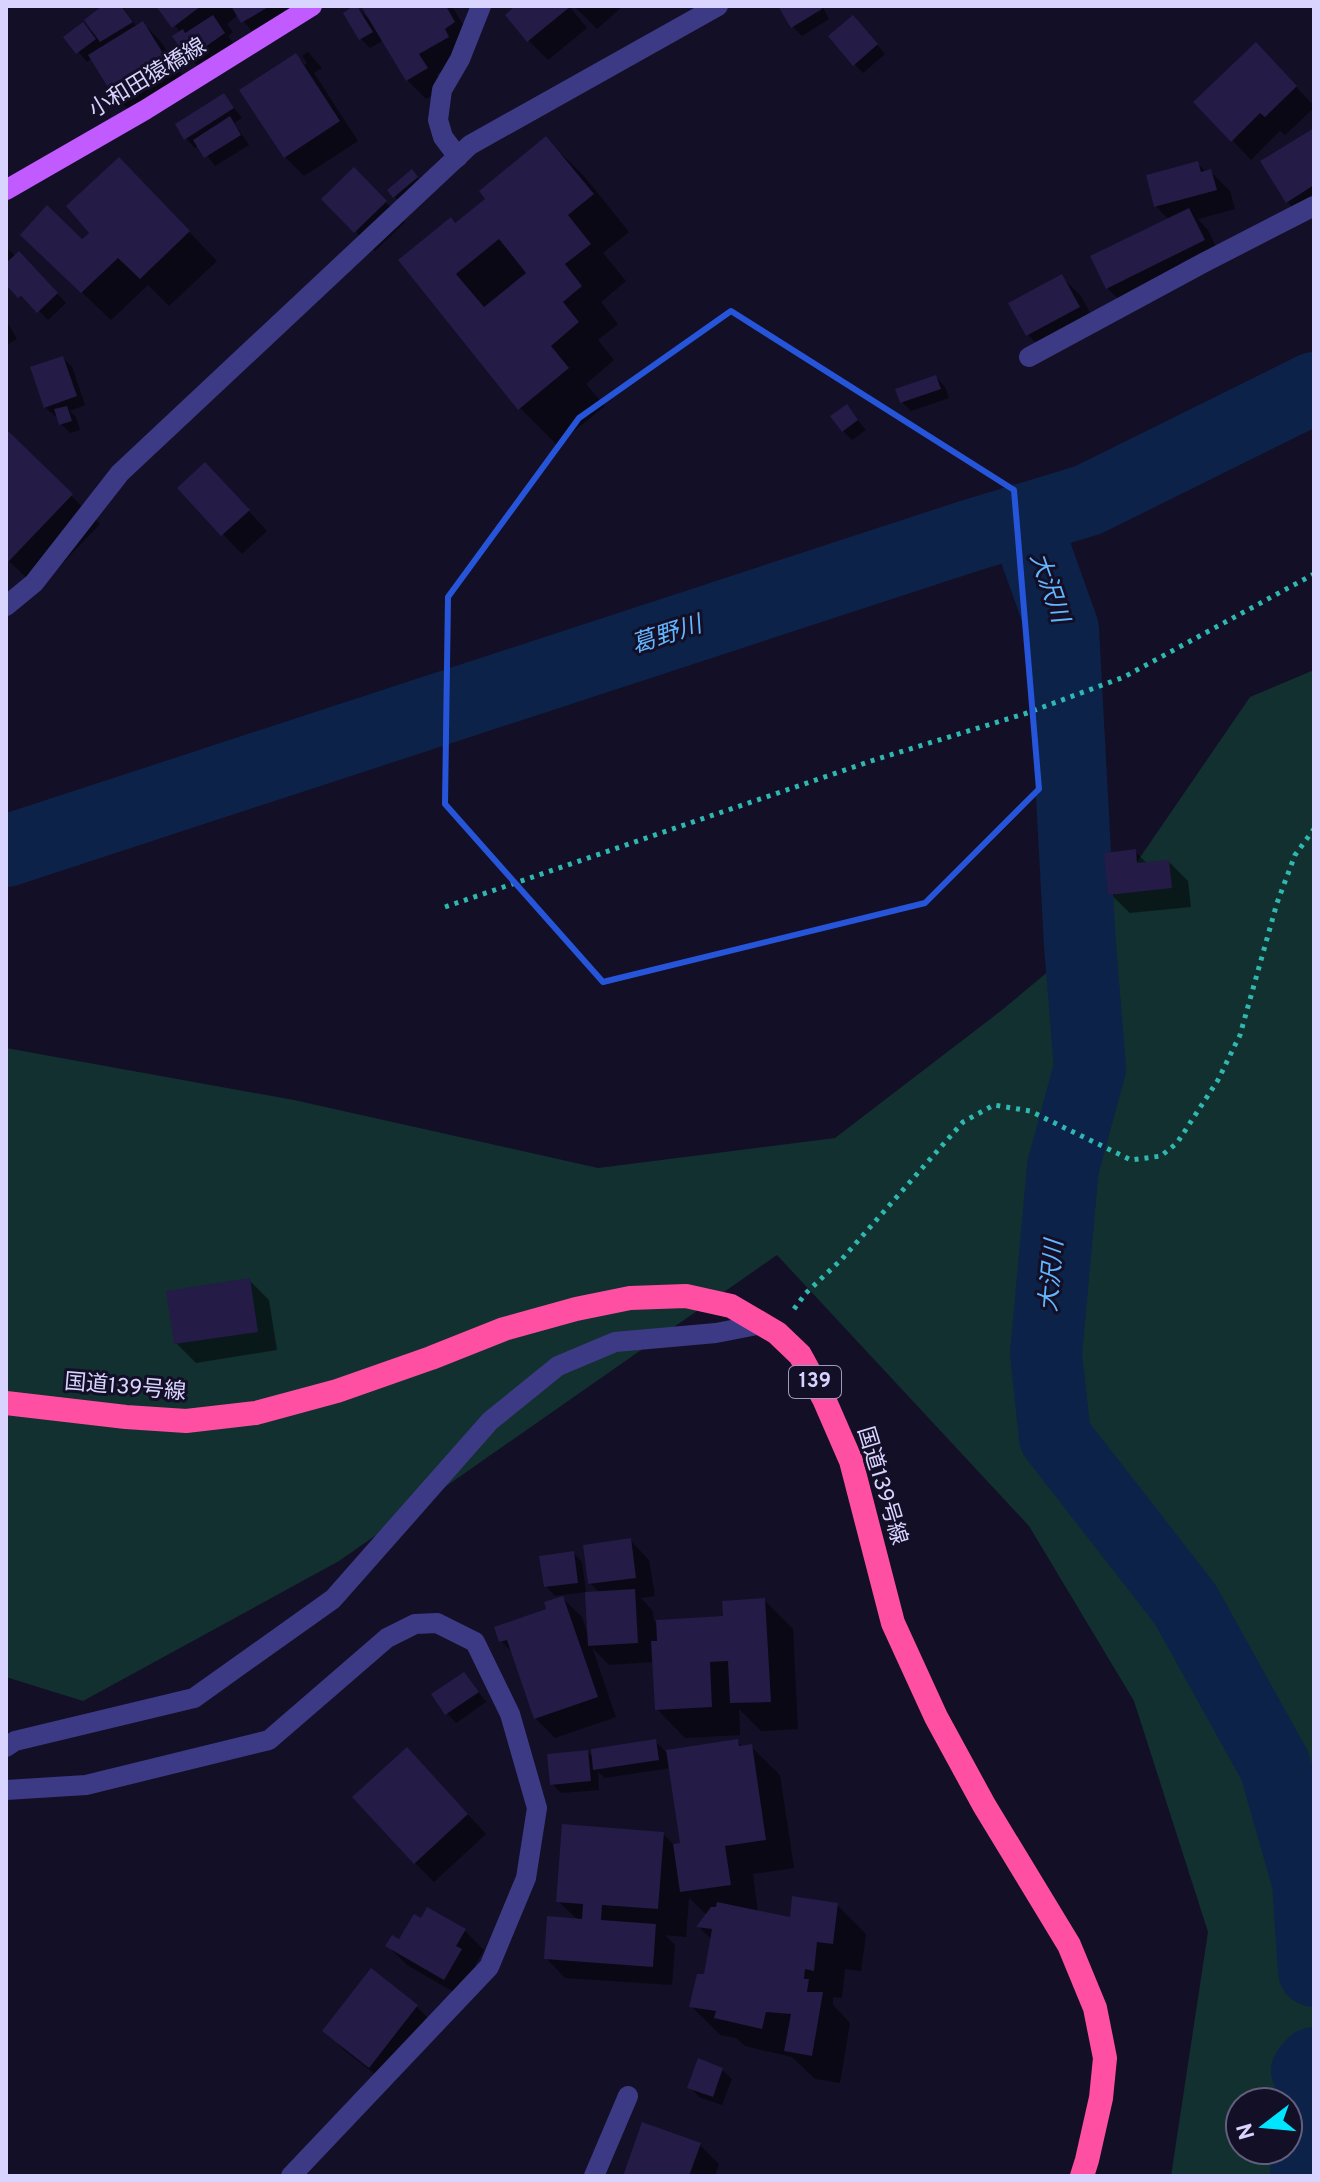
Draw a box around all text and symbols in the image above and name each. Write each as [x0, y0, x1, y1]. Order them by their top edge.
street label: 小和田猿橋線 [84, 33, 212, 125]
water label: 大沢川 [1022, 549, 1075, 630]
water label: 葛野川 [628, 610, 709, 661]
water label: 大沢川 [1035, 1236, 1071, 1313]
road number: 139 [789, 1366, 841, 1398]
street label: 国道139号線 [63, 1369, 187, 1407]
street label: 国道139号線 [850, 1424, 912, 1548]
north arrow [1224, 2086, 1304, 2166]
text: N [1232, 2120, 1262, 2142]

